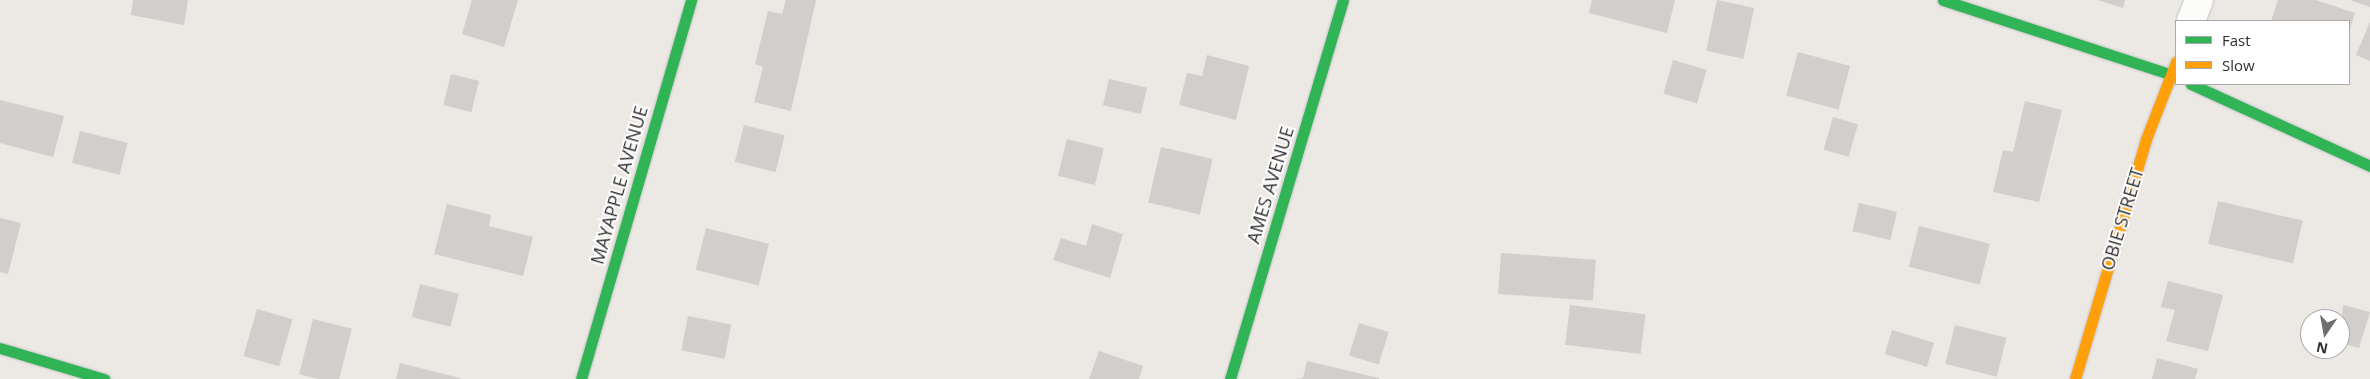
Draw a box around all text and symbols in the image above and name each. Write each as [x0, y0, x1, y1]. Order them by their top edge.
legend [2175, 20, 2350, 85]
text: Fast [2222, 30, 2251, 50]
text: Slow [2222, 55, 2255, 75]
street label: MAYAPPLE AVENUE [586, 103, 652, 267]
street label: AMES AVENUE [1242, 124, 1298, 246]
street label: OBIE STREET [2096, 165, 2148, 273]
north arrow [2300, 309, 2350, 359]
text: N [2314, 338, 2330, 359]

